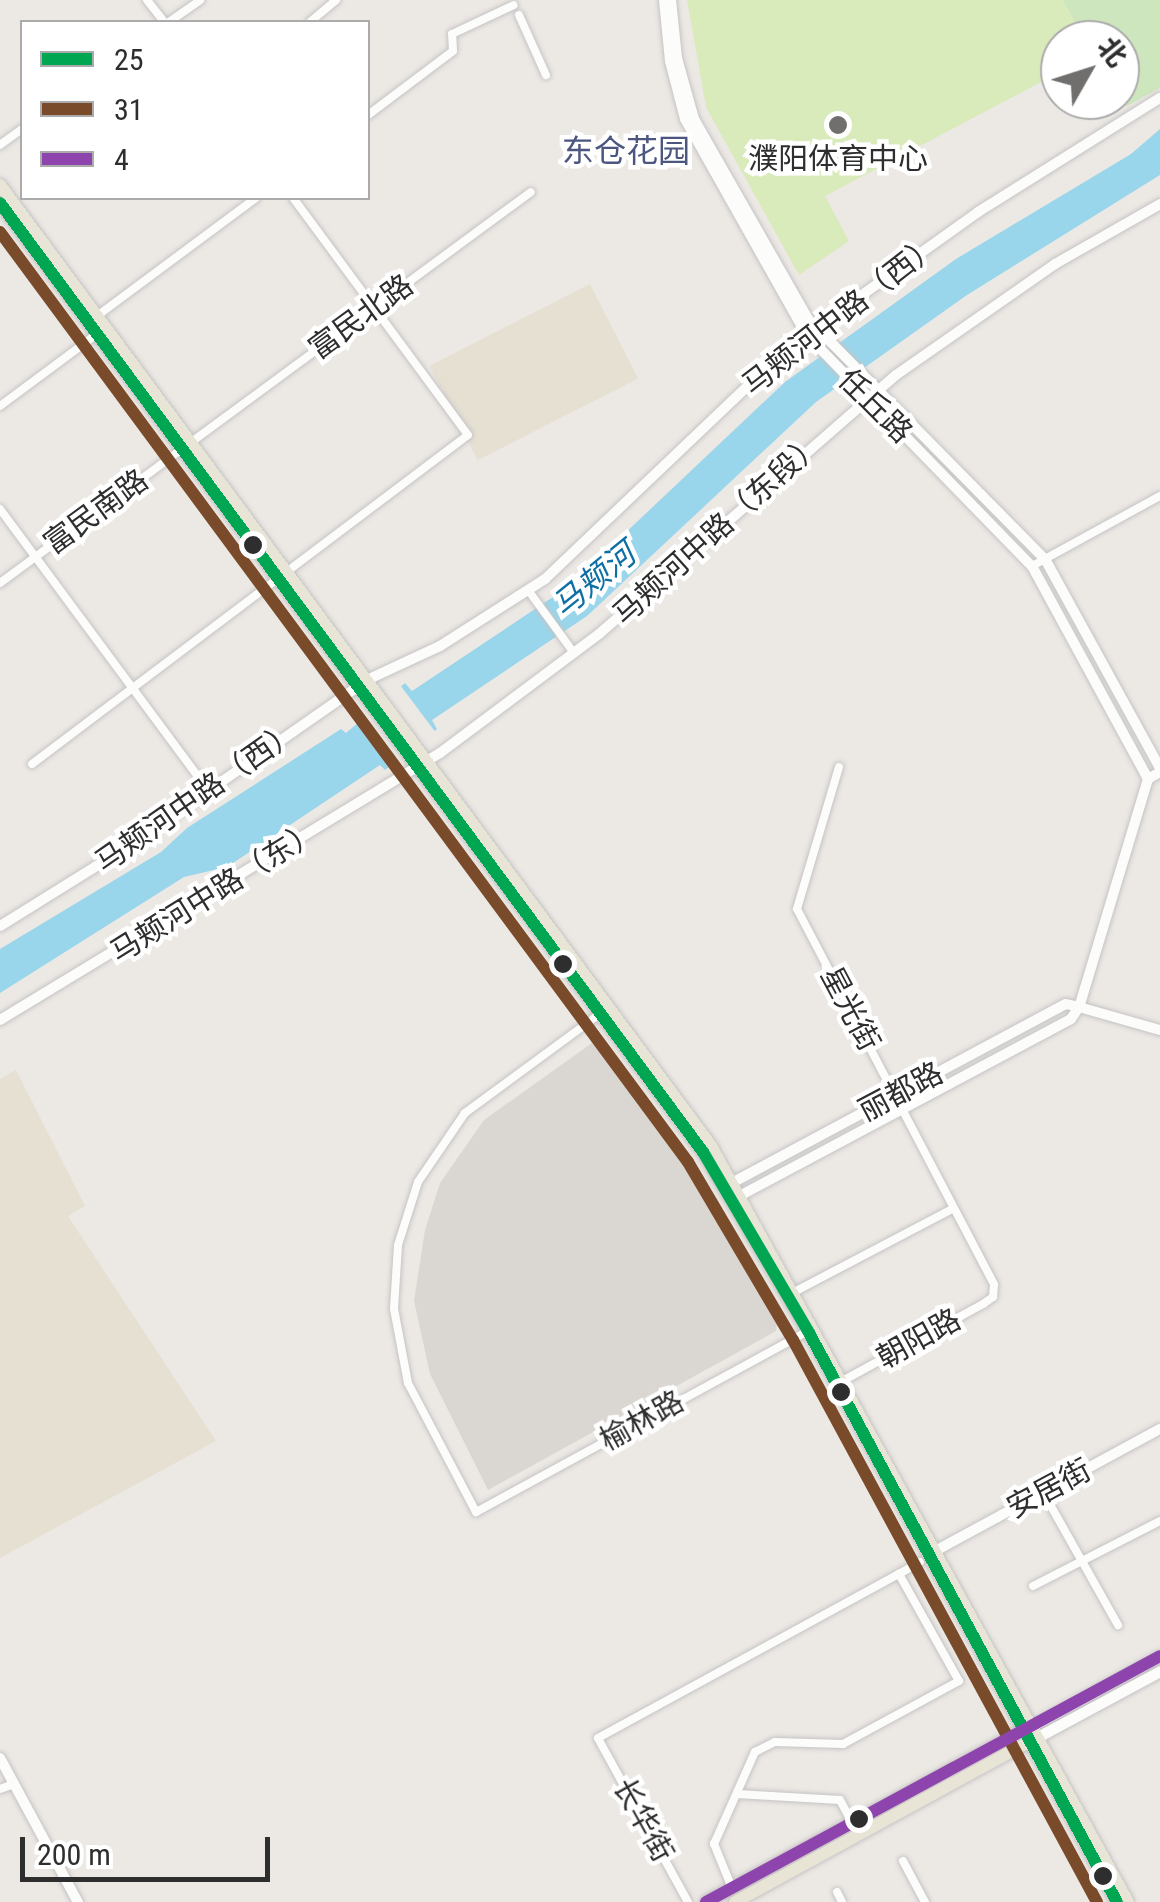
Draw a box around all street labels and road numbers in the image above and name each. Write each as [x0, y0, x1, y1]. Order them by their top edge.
street label: 马颊河中路（西） [735, 227, 947, 403]
street label: 富民北路 [302, 267, 420, 367]
street label: 任丘路 [830, 361, 920, 451]
street label: 马颊河中路（东段） [606, 425, 830, 633]
street label: 富民南路 [37, 462, 155, 562]
street label: 马颊河中路（西） [88, 713, 306, 881]
street label: 马颊河中路（东） [104, 813, 326, 971]
street label: 星光街 [813, 961, 887, 1057]
street label: 丽都路 [853, 1055, 949, 1129]
street label: 朝阳路 [871, 1301, 967, 1377]
street label: 榆林路 [594, 1383, 690, 1459]
street label: 安居街 [1001, 1452, 1097, 1526]
street label: 长华街 [605, 1772, 681, 1868]

